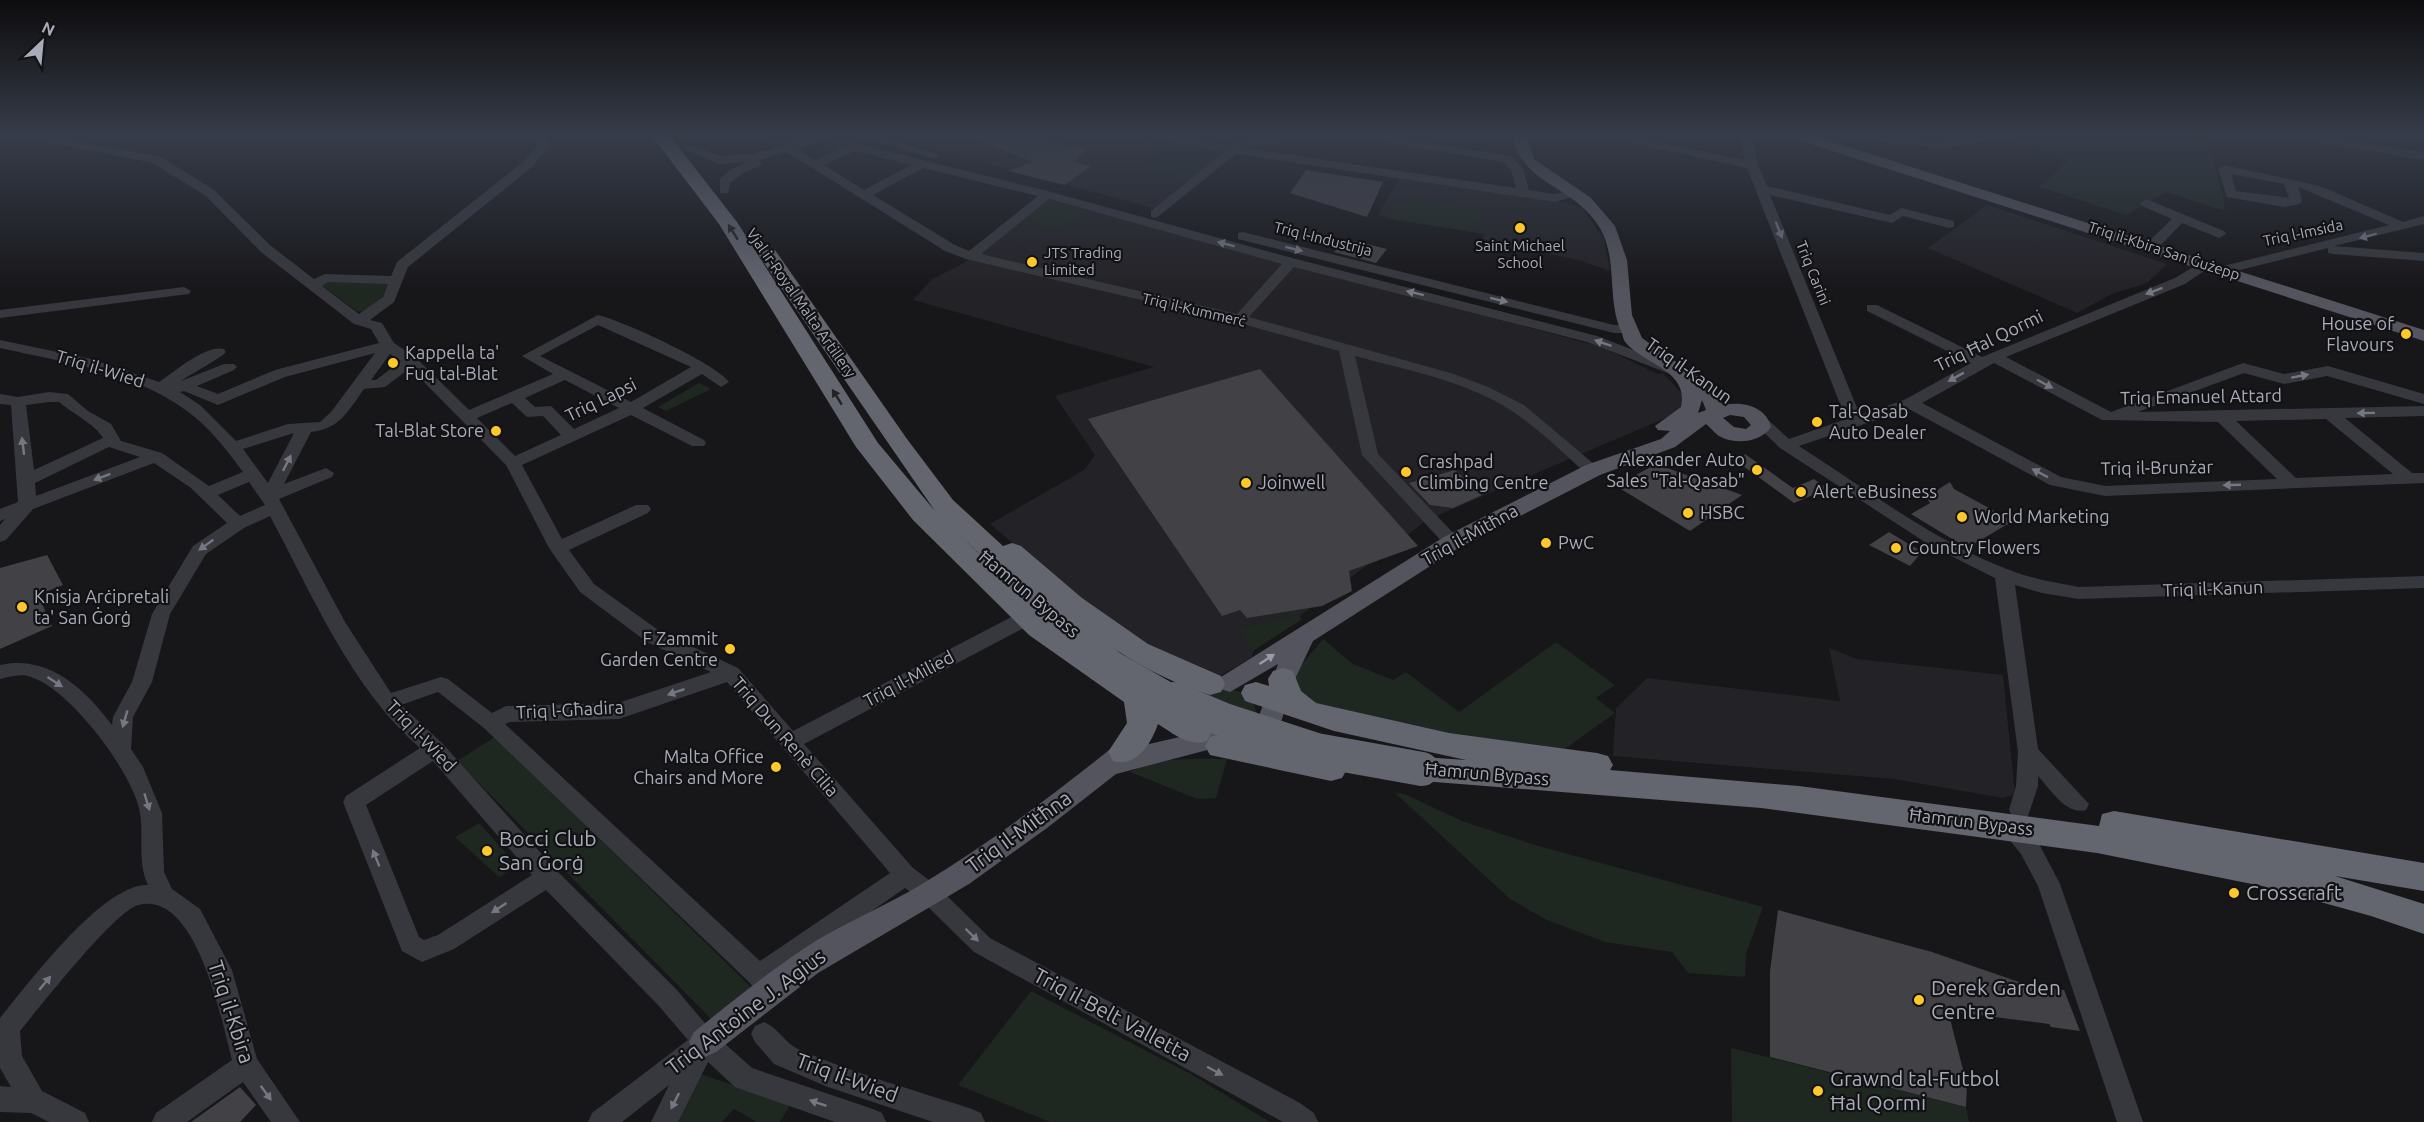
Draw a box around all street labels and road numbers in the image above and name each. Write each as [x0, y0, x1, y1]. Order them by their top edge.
street label: Triq l-Imsida [2261, 216, 2344, 249]
street label: Triq l-Industrija [1272, 218, 1374, 259]
street label: Triq il-Kbira San Ġużepp [2086, 218, 2242, 283]
street label: Vjal ir-Royal Malta Artillery [743, 225, 859, 381]
street label: Triq Carini [1793, 238, 1834, 307]
street label: Triq il-Kummerċ [1141, 289, 1248, 330]
street label: Triq Ħal Qormi [1931, 305, 2046, 376]
street label: Triq il-Kanun [1643, 333, 1737, 407]
street label: Triq il-Wied [54, 345, 147, 391]
street label: Triq Lapsi [562, 373, 639, 425]
street label: Triq Emanuel Attard [2120, 385, 2282, 407]
street label: Triq il-Brunżar [2100, 456, 2214, 478]
street label: Triq il-Mitħna [1418, 500, 1521, 569]
street label: Ħamrun Bypass [975, 545, 1084, 641]
street label: Triq il-Kanun [2162, 576, 2264, 600]
street label: Triq il-Milied [860, 646, 957, 710]
street label: Triq Dun Renè Cilia [728, 672, 843, 800]
street label: Triq il-Wied [383, 695, 461, 775]
street label: Triq l-Għadira [516, 696, 624, 722]
street label: Ħamrun Bypass [1424, 758, 1550, 788]
street label: Triq il-Mitħna [961, 785, 1076, 877]
street label: Ħamrun Bypass [1908, 803, 2034, 839]
street label: Triq Antoine J. Agius [661, 944, 830, 1079]
street label: Triq il-Kbira [204, 957, 260, 1066]
street label: Triq il-Belt Valletta [1030, 962, 1195, 1066]
street label: Triq il-Wied [793, 1048, 902, 1107]

